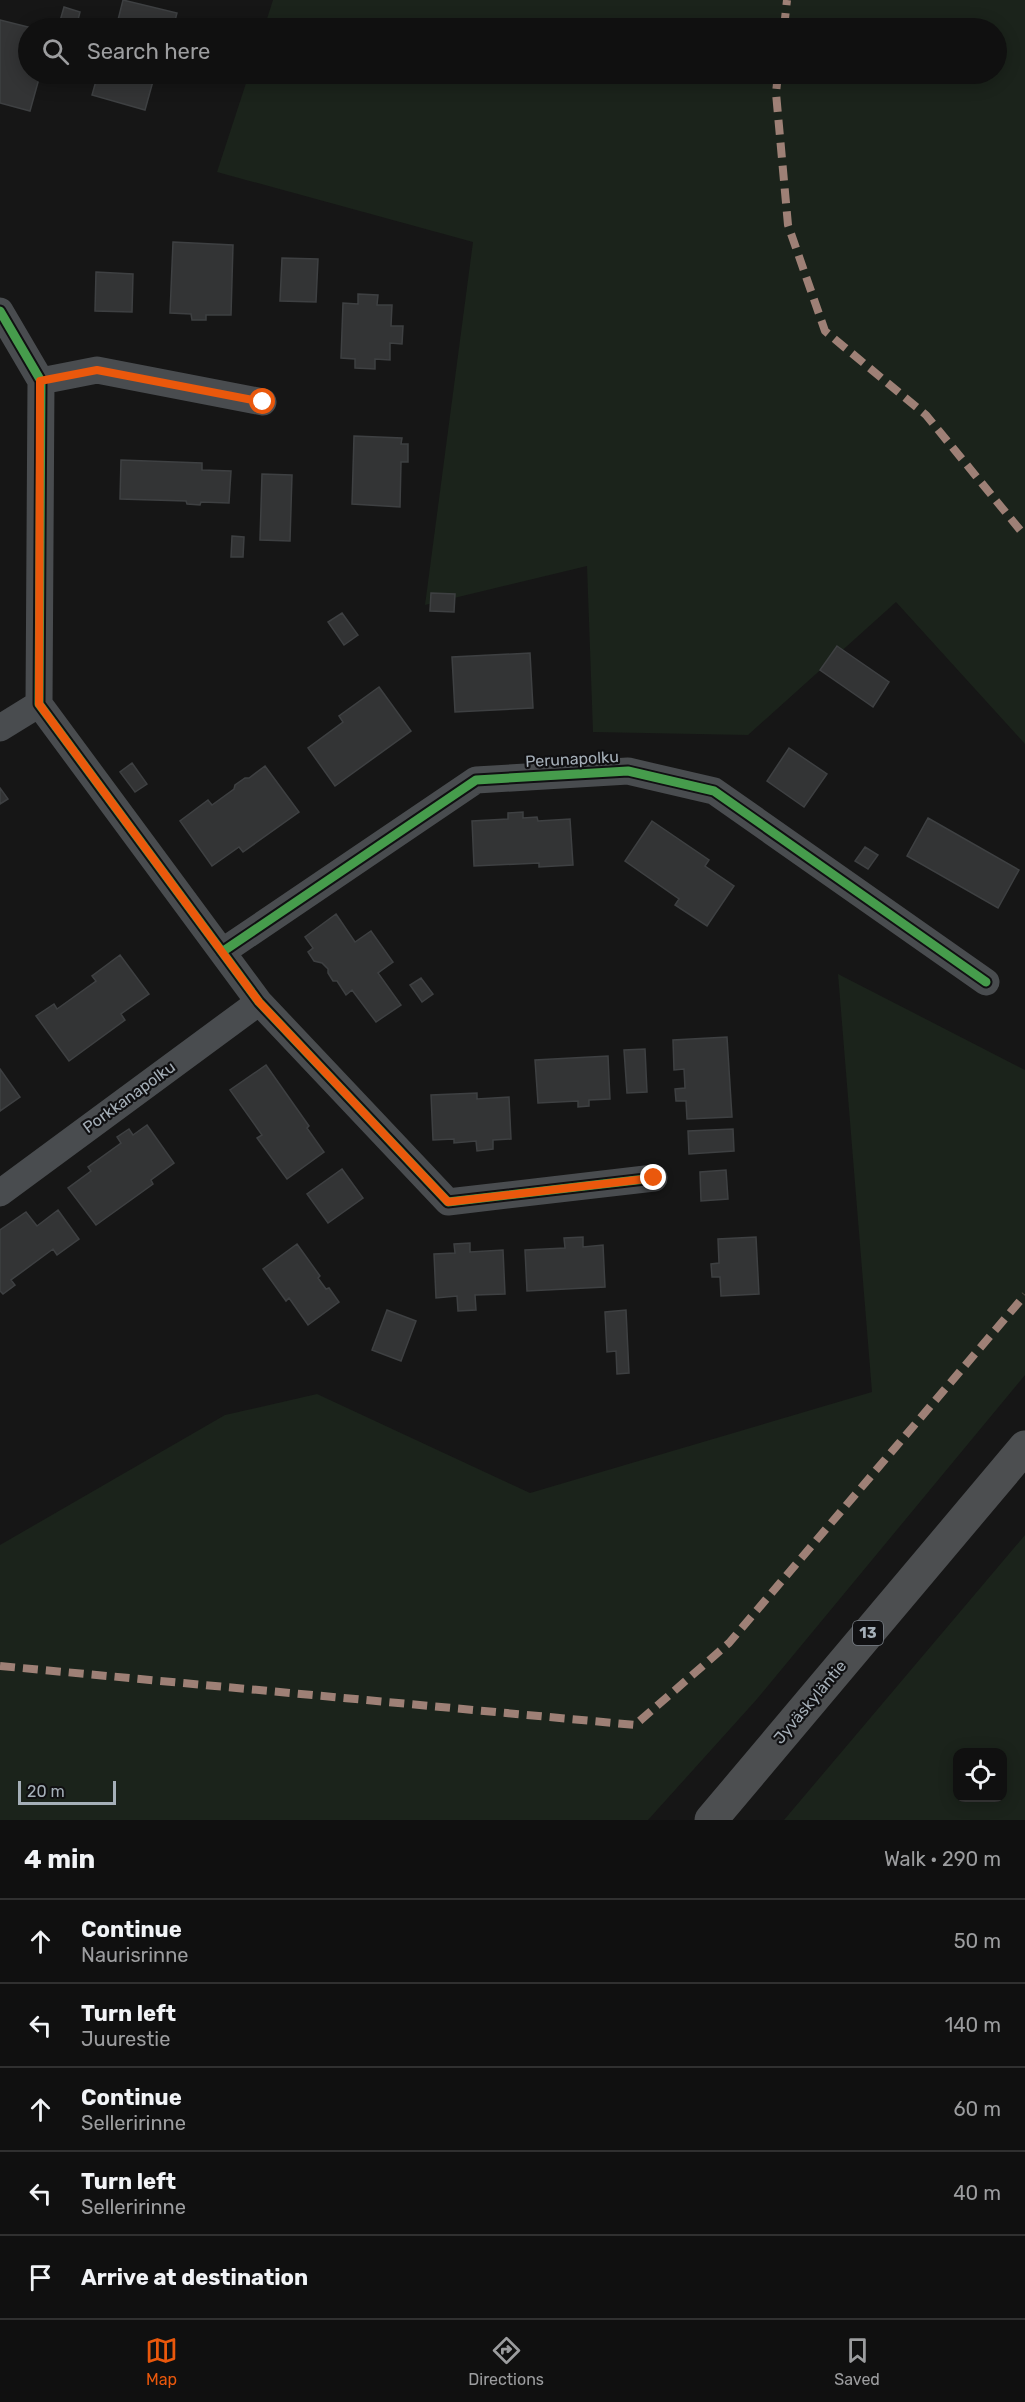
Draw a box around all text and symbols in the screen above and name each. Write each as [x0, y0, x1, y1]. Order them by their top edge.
search box [18, 18, 1007, 84]
icon: search [39, 35, 72, 68]
text: Search here [87, 38, 210, 65]
route start [249, 388, 275, 414]
street label: Perunapolku [525, 747, 619, 771]
street label: Porkkanapolku [79, 1057, 179, 1137]
route end [640, 1164, 666, 1190]
road number: 13 [853, 1621, 883, 1645]
street label: Jyväskyläntie [770, 1656, 850, 1748]
map controls [953, 1748, 1007, 1802]
button: locate [953, 1748, 1007, 1802]
scale bar [18, 1778, 116, 1806]
text: 20 m [27, 1782, 65, 1801]
text: 4 min [24, 1844, 95, 1875]
text: Walk · 290 m [884, 1847, 1001, 1871]
text: Continue [81, 1916, 182, 1943]
icon: ahead [24, 1925, 57, 1958]
text: 50 m [954, 1929, 1001, 1953]
text: Naurisrinne [81, 1943, 189, 1967]
text: Turn left [81, 2000, 176, 2027]
icon: left [24, 2009, 57, 2042]
text: 140 m [945, 2013, 1001, 2037]
text: Juurestie [81, 2027, 170, 2051]
text: Continue [81, 2084, 182, 2111]
icon: ahead [24, 2093, 57, 2126]
text: 60 m [954, 2097, 1001, 2121]
text: Selleririnne [81, 2111, 186, 2135]
text: Turn left [81, 2168, 176, 2195]
icon: left [24, 2177, 57, 2210]
text: 40 m [953, 2181, 1001, 2205]
text: Selleririnne [81, 2195, 186, 2219]
icon: arrive [24, 2261, 57, 2294]
text: Arrive at destination [81, 2264, 308, 2291]
tab: Map [145, 2334, 178, 2389]
tab: Directions [468, 2334, 544, 2389]
tab: Saved [834, 2334, 880, 2389]

